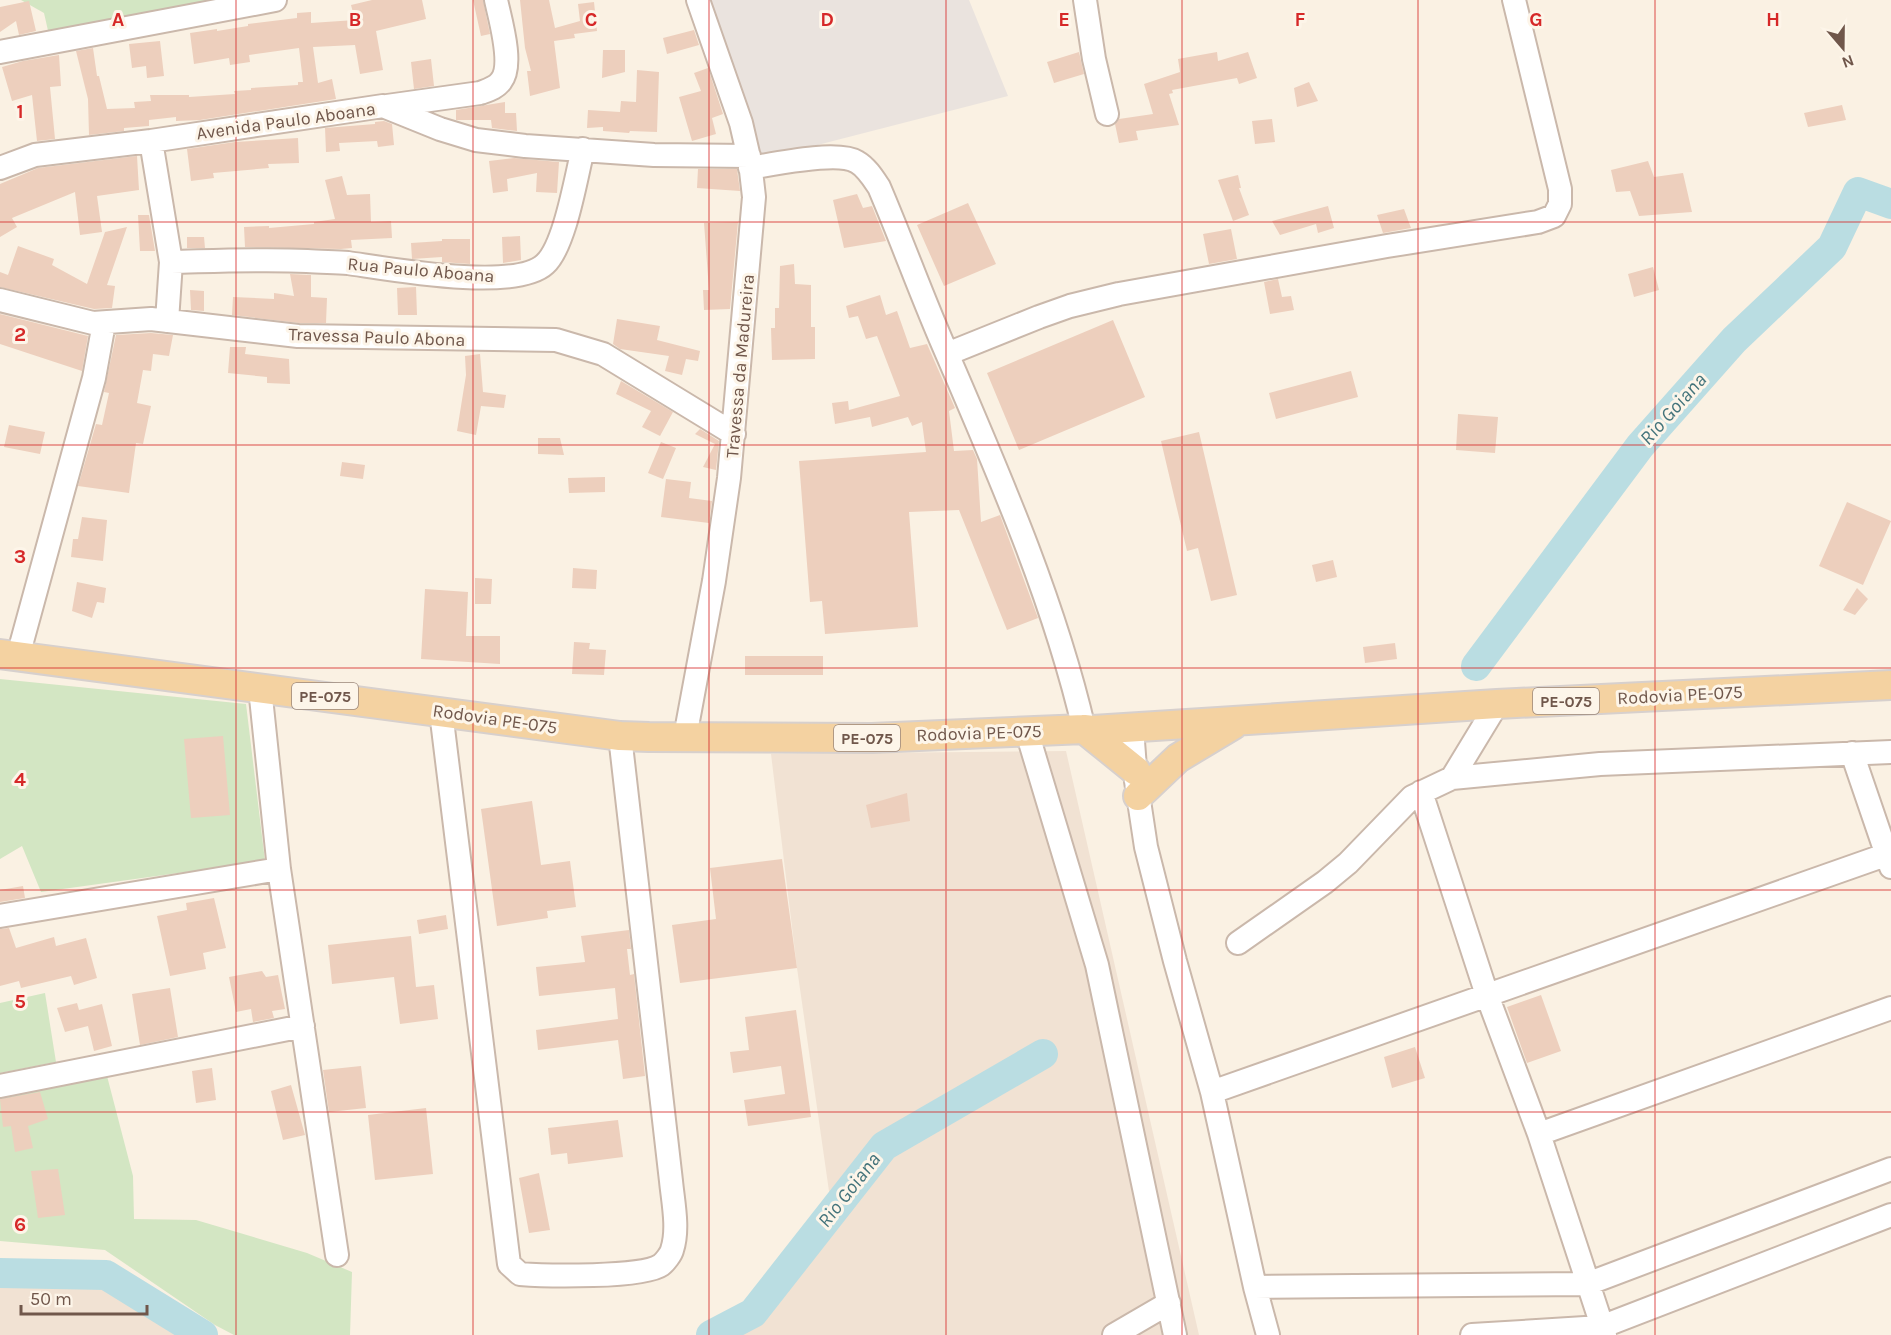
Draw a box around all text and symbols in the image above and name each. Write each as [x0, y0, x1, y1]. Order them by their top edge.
text: A [112, 8, 125, 31]
text: B [349, 8, 361, 31]
text: C [585, 8, 597, 31]
text: D [820, 8, 834, 31]
text: E [1058, 8, 1070, 31]
text: F [1295, 8, 1306, 31]
text: G [1529, 8, 1543, 31]
text: H [1766, 8, 1780, 31]
north arrow [1813, 18, 1873, 78]
text: N [1839, 51, 1857, 73]
street label: Avenida Paulo Aboana [195, 98, 377, 144]
text: 1 [16, 100, 24, 123]
street label: Rua Paulo Aboana [347, 253, 495, 287]
street label: Travessa da Madureira [721, 273, 759, 459]
text: 2 [14, 323, 26, 346]
street label: Travessa Paulo Abona [288, 323, 466, 351]
water label: Rio Goiana [1635, 368, 1711, 450]
text: 3 [14, 545, 26, 568]
street label: Rodovia PE-075 [1617, 681, 1743, 709]
road number: PE-075 [292, 683, 358, 709]
road number: PE-075 [1533, 688, 1599, 714]
street label: Rodovia PE-075 [431, 699, 559, 739]
street label: Rodovia PE-075 [916, 720, 1042, 746]
road number: PE-075 [834, 725, 900, 751]
text: 4 [14, 768, 26, 791]
text: 5 [14, 990, 26, 1013]
water label: Rio Goiana [813, 1148, 885, 1232]
text: 6 [14, 1213, 26, 1236]
scale bar [21, 1278, 147, 1316]
text: 50 m [30, 1288, 72, 1310]

